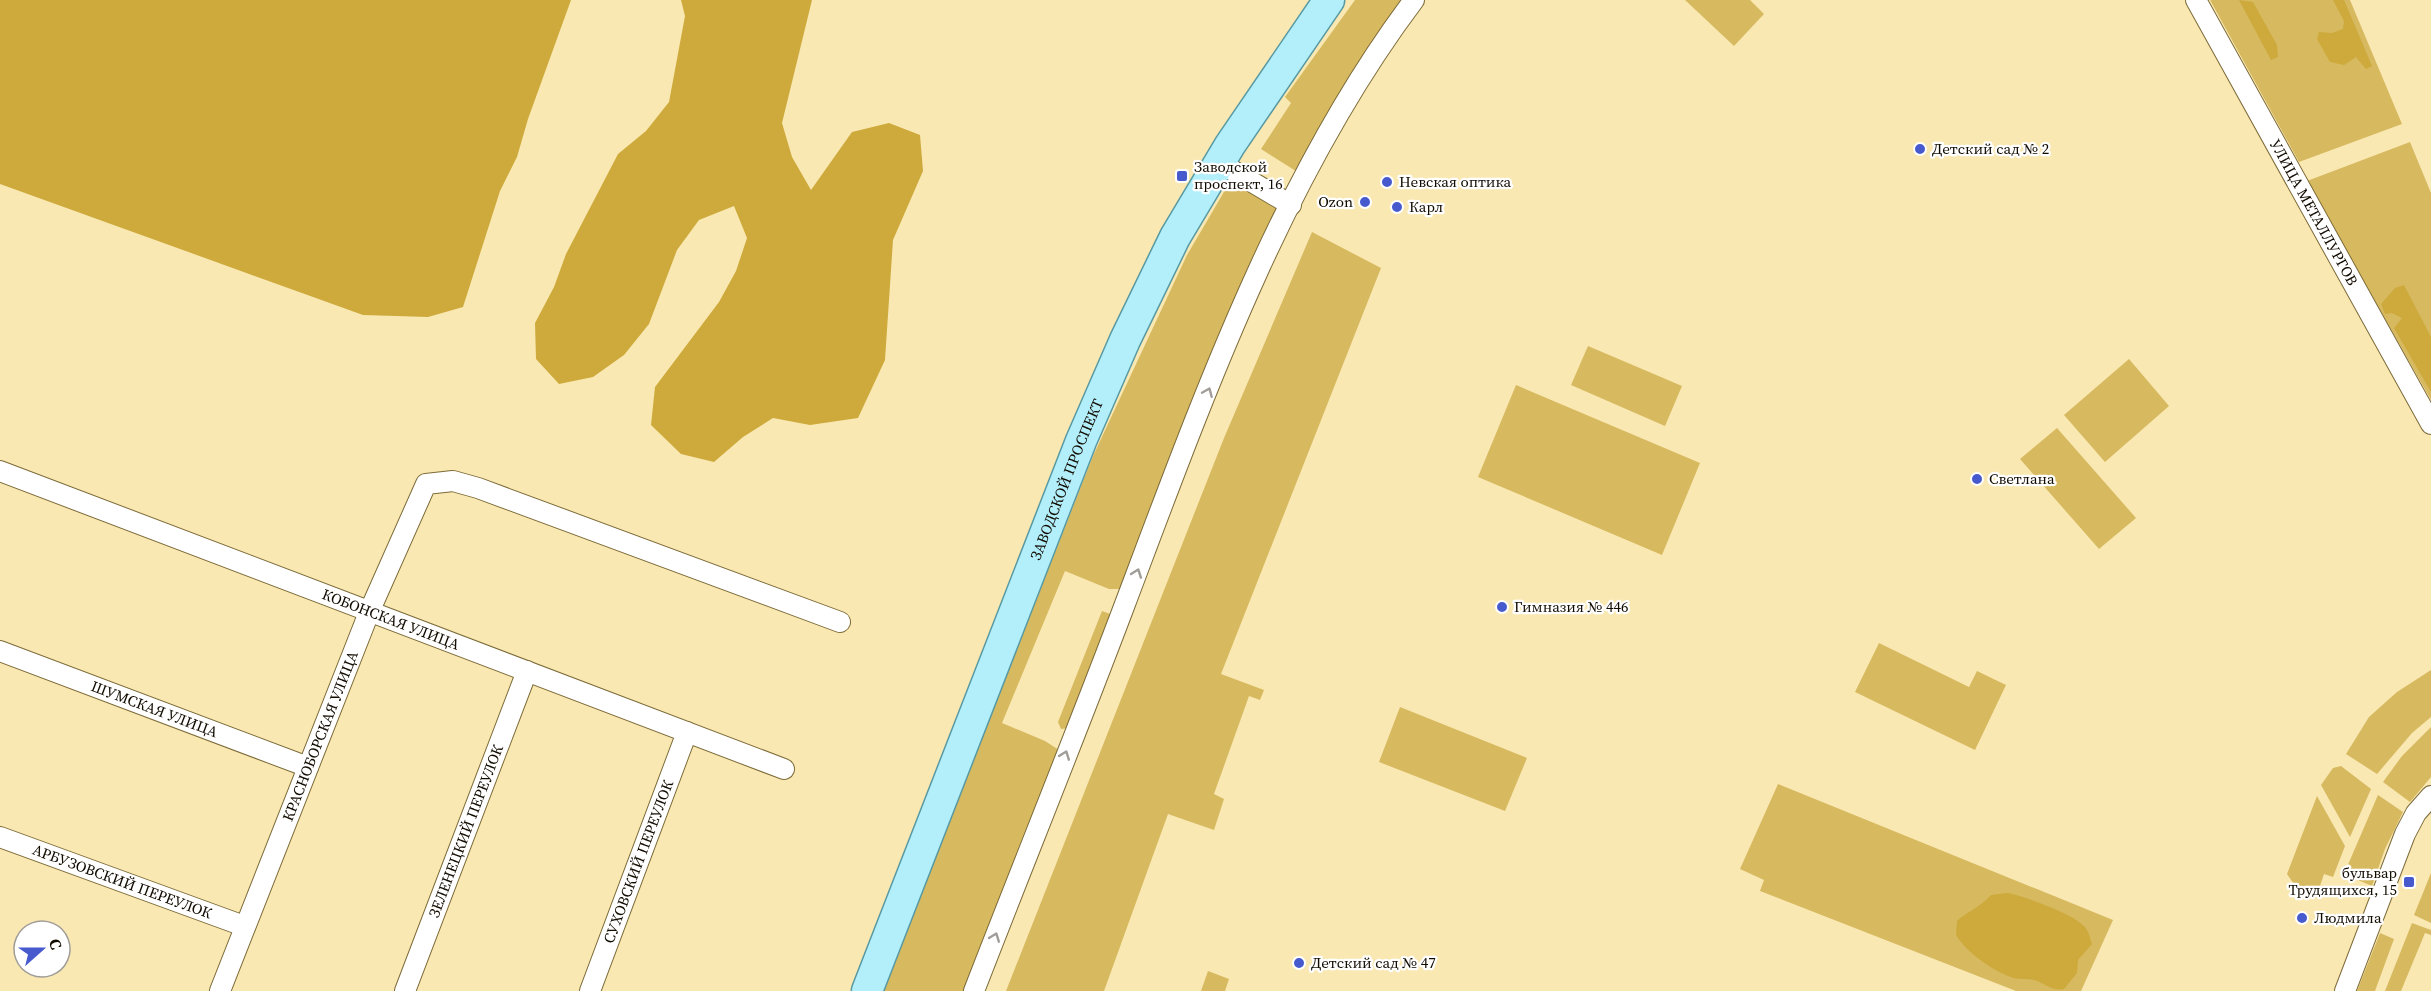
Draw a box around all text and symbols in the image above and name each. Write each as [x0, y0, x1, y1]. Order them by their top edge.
street label: УЛИЦА МЕТАЛЛУРГОВ [2265, 135, 2363, 289]
place label: Детский сад № 2 [1932, 138, 2049, 159]
marker: Детский сад № 2 [1913, 142, 1927, 156]
place label: Заводской проспект, 16 [1194, 156, 1283, 194]
marker: Заводской проспект, 16 [1175, 169, 1189, 183]
place label: Невская оптика [1399, 171, 1512, 192]
marker: Невская оптика [1380, 175, 1394, 189]
place label: Ozon [1318, 191, 1353, 212]
marker: Ozon [1358, 195, 1372, 209]
place label: Карл [1409, 196, 1443, 217]
marker: Карл [1390, 200, 1404, 214]
one-way arrow [1201, 387, 1213, 398]
street label: ЗАВОДСКОЙ ПРОСПЕКТ [1025, 396, 1108, 563]
place label: Светлана [1989, 468, 2055, 489]
marker: Светлана [1970, 472, 1984, 486]
one-way arrow [1129, 568, 1142, 579]
street label: КОБОНСКАЯ УЛИЦА [319, 583, 463, 655]
place label: Гимназия № 446 [1514, 596, 1629, 617]
marker: Гимназия № 446 [1495, 600, 1509, 614]
street label: КРАСНОБОРСКАЯ УЛИЦА [277, 648, 363, 824]
street label: ШУМСКАЯ УЛИЦА [88, 675, 221, 742]
street label: ЗЕЛЕНЕЦКИЙ ПЕРЕУЛОК [423, 741, 508, 920]
one-way arrow [1058, 750, 1071, 760]
street label: СУХОВСКИЙ ПЕРЕУЛОК [598, 777, 678, 946]
street label: АРБУЗОВСКИЙ ПЕРЕУЛОК [30, 839, 215, 923]
place label: бульвар Трудящихся, 15 [2289, 862, 2397, 900]
marker: бульвар Трудящихся, 15 [2402, 875, 2416, 889]
place label: Людмила [2314, 907, 2382, 928]
marker: Людмила [2295, 911, 2309, 925]
north arrow [12, 919, 72, 979]
one-way arrow [988, 932, 1000, 943]
text: С [44, 935, 68, 952]
place label: Детский сад № 47 [1311, 952, 1436, 973]
marker: Детский сад № 47 [1292, 956, 1306, 970]

